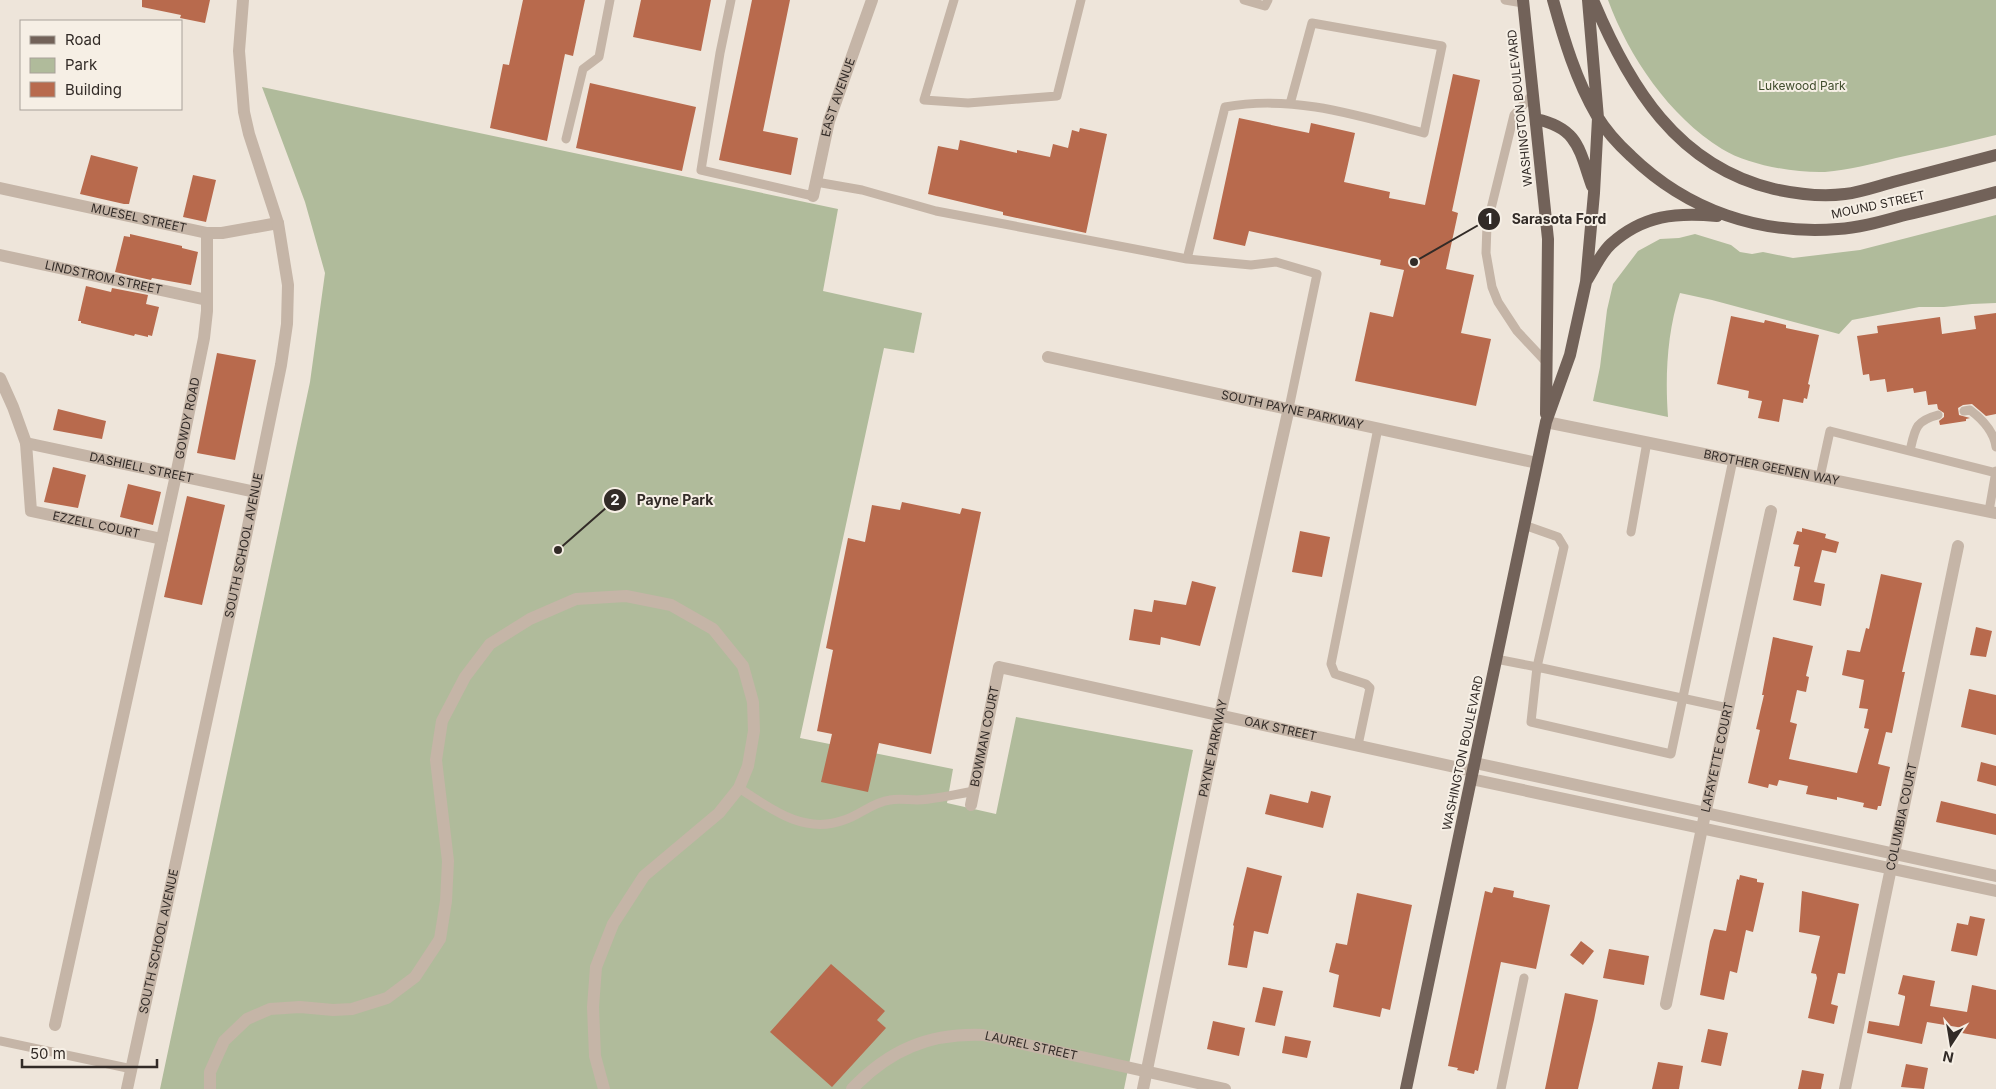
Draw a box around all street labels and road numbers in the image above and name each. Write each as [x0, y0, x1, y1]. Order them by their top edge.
street label: WASHINGTON BOULEVARD [1504, 29, 1535, 187]
street label: EAST AVENUE [818, 56, 858, 138]
street label: MOUND STREET [1830, 187, 1926, 222]
street label: MUESEL STREET [90, 200, 188, 235]
street label: LINDSTROM STREET [44, 257, 164, 297]
street label: GOWDY ROAD [171, 376, 203, 460]
street label: SOUTH PAYNE PARKWAY [1220, 387, 1365, 432]
street label: BROTHER GEENEN WAY [1702, 446, 1841, 488]
street label: DASHIELL STREET [88, 449, 195, 486]
street label: SOUTH SCHOOL AVENUE [221, 471, 266, 619]
street label: EZZELL COURT [51, 508, 142, 541]
street label: WASHINGTON BOULEVARD [1439, 674, 1486, 832]
street label: BOWMAN COURT [967, 684, 1002, 788]
street label: PAYNE PARKWAY [1195, 698, 1230, 798]
street label: LAFAYETTE COURT [1698, 700, 1736, 814]
street label: OAK STREET [1243, 713, 1319, 744]
street label: COLUMBIA COURT [1883, 761, 1920, 872]
street label: SOUTH SCHOOL AVENUE [135, 867, 181, 1015]
street label: LAUREL STREET [984, 1028, 1079, 1063]

